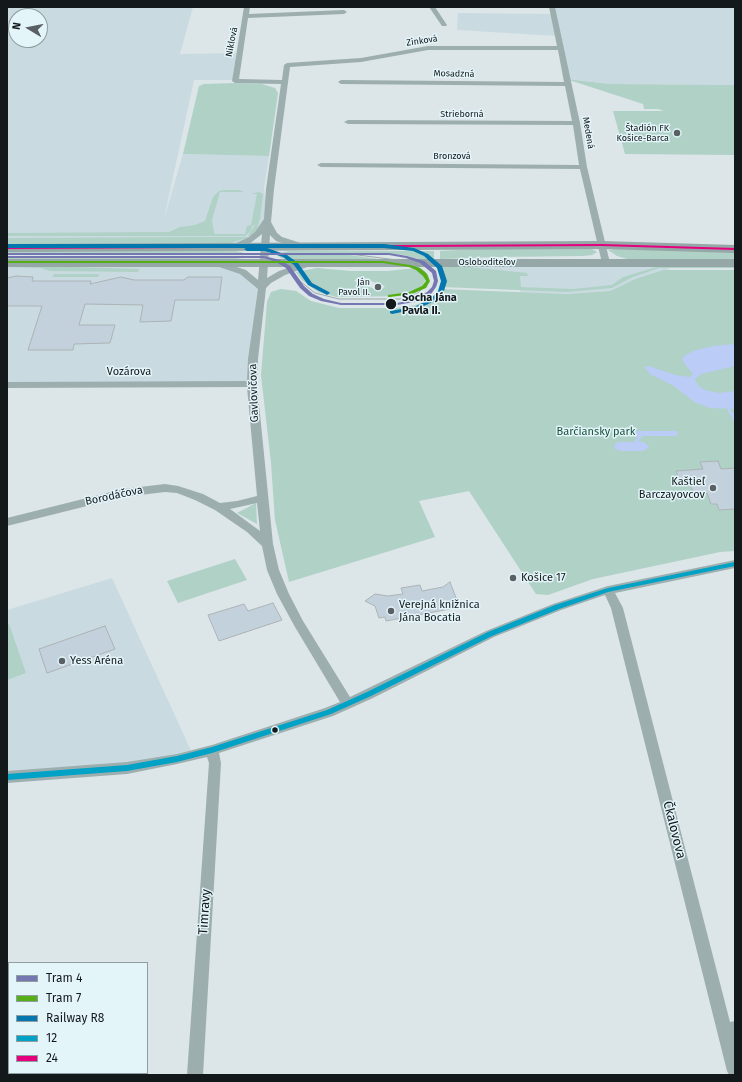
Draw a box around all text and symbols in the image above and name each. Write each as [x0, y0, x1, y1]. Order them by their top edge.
north arrow [8, 8, 48, 48]
text: N [10, 21, 24, 31]
street label: Niklová [224, 26, 240, 58]
street label: Zinková [406, 33, 438, 49]
street label: Mosadzná [434, 68, 474, 80]
street label: Strieborná [440, 109, 484, 119]
street label: Medená [580, 116, 596, 150]
place label: Štadión FK Košice-Barca [616, 123, 669, 144]
marker: Štadión FK Košice-Barca [672, 128, 682, 138]
street label: Bronzová [433, 151, 471, 161]
street label: Osloboditeľov [459, 257, 515, 267]
place label: Ján Pavol II. [338, 277, 370, 298]
marker: Ján Pavol II. [373, 282, 383, 292]
place label: Socha Jána Pavla II. [402, 291, 457, 317]
marker: Socha Jána Pavla II. [384, 297, 398, 311]
street label: Gavlovičova [246, 363, 262, 423]
street label: Vozárova [107, 365, 151, 379]
park label: Barčiansky park [557, 425, 635, 439]
place label: Kaštieľ Barczayovcov [639, 475, 705, 501]
street label: Borodáčova [84, 483, 144, 509]
marker: Kaštieľ Barczayovcov [708, 483, 718, 493]
place label: Košice 17 [521, 571, 566, 585]
marker: Košice 17 [508, 573, 518, 583]
place label: Verejná knižnica Jána Bocatia [399, 598, 480, 624]
marker: Verejná knižnica Jána Bocatia [386, 606, 396, 616]
place label: Yess Aréna [70, 654, 123, 668]
marker: Yess Aréna [57, 656, 67, 666]
unlabelled marker [270, 725, 280, 735]
street label: Čkalovova [659, 799, 689, 861]
street label: Timravy [196, 889, 214, 935]
legend [8, 962, 148, 1074]
text: Tram 4 [46, 971, 82, 985]
text: Tram 7 [46, 991, 81, 1005]
text: Railway R8 [46, 1011, 104, 1025]
text: 12 [46, 1031, 57, 1045]
text: 24 [46, 1051, 58, 1065]

